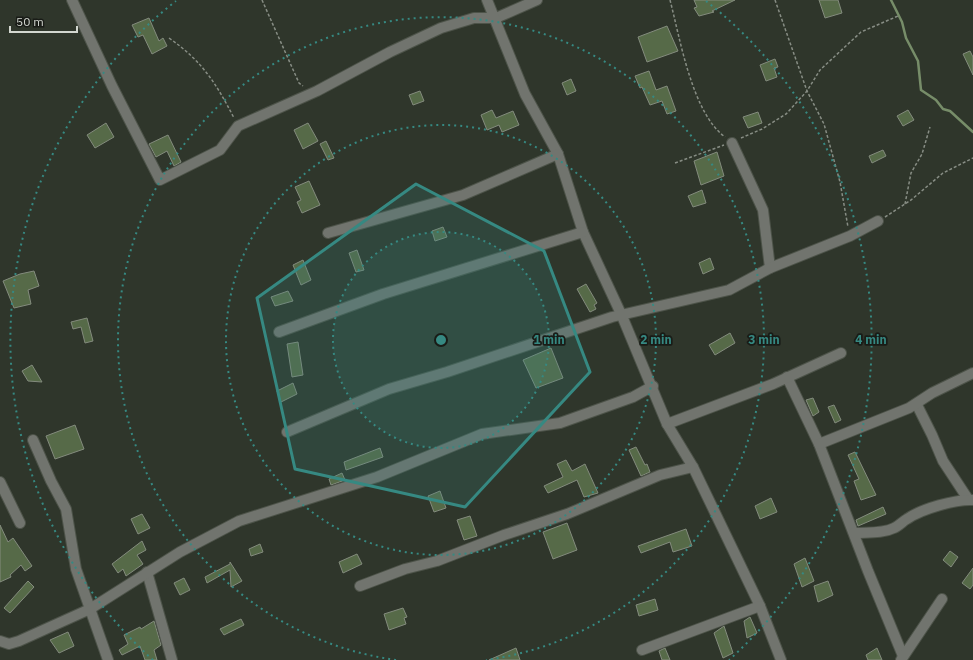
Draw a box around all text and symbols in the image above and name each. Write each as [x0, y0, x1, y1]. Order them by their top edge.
scale bar [10, 8, 77, 34]
text: 50 m [16, 14, 44, 29]
text: 1 min [533, 332, 565, 347]
text: 2 min [640, 332, 672, 347]
text: 3 min [748, 332, 780, 347]
text: 4 min [855, 332, 887, 347]
centre of rings [434, 333, 448, 347]

